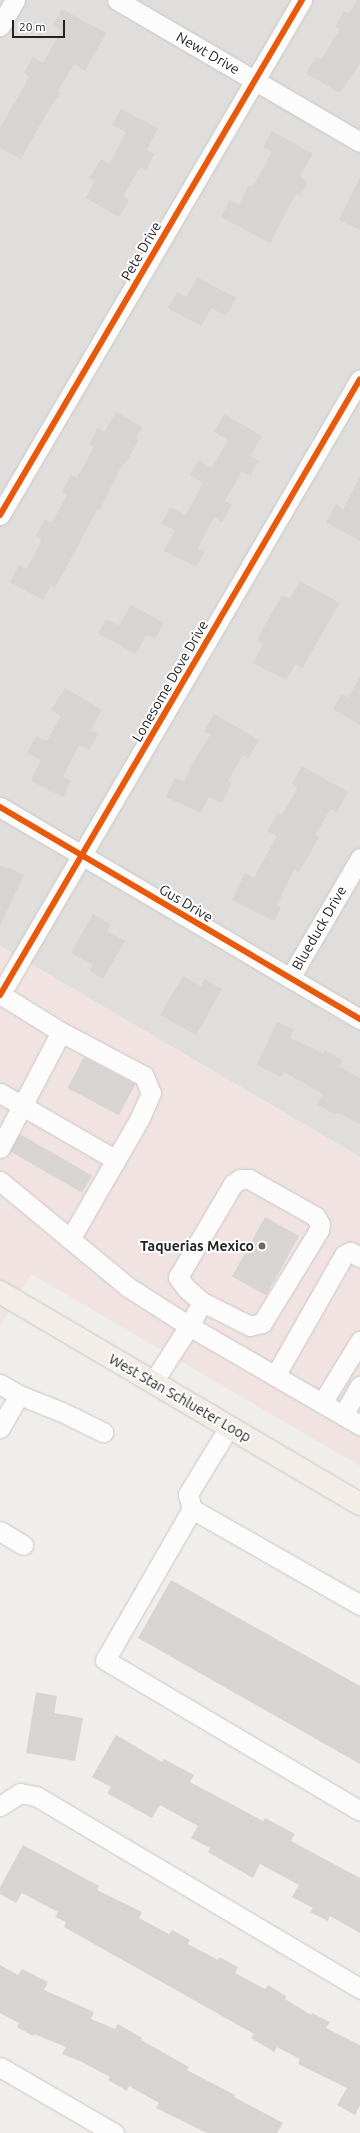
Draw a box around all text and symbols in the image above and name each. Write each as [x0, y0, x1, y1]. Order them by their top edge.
scale bar [14, 12, 67, 38]
text: 20 m [19, 20, 46, 33]
street label: Newt Drive [173, 28, 243, 78]
street label: Pete Drive [117, 219, 165, 283]
street label: Lonesome Dove Drive [128, 617, 212, 745]
street label: Gus Drive [156, 880, 216, 926]
street label: Blueduck Drive [288, 883, 350, 973]
place label: Taquerias Mexico [140, 1238, 254, 1254]
marker: Taquerias Mexico [257, 1241, 267, 1251]
street label: West Stan Schlueter Loop [106, 1350, 254, 1446]

